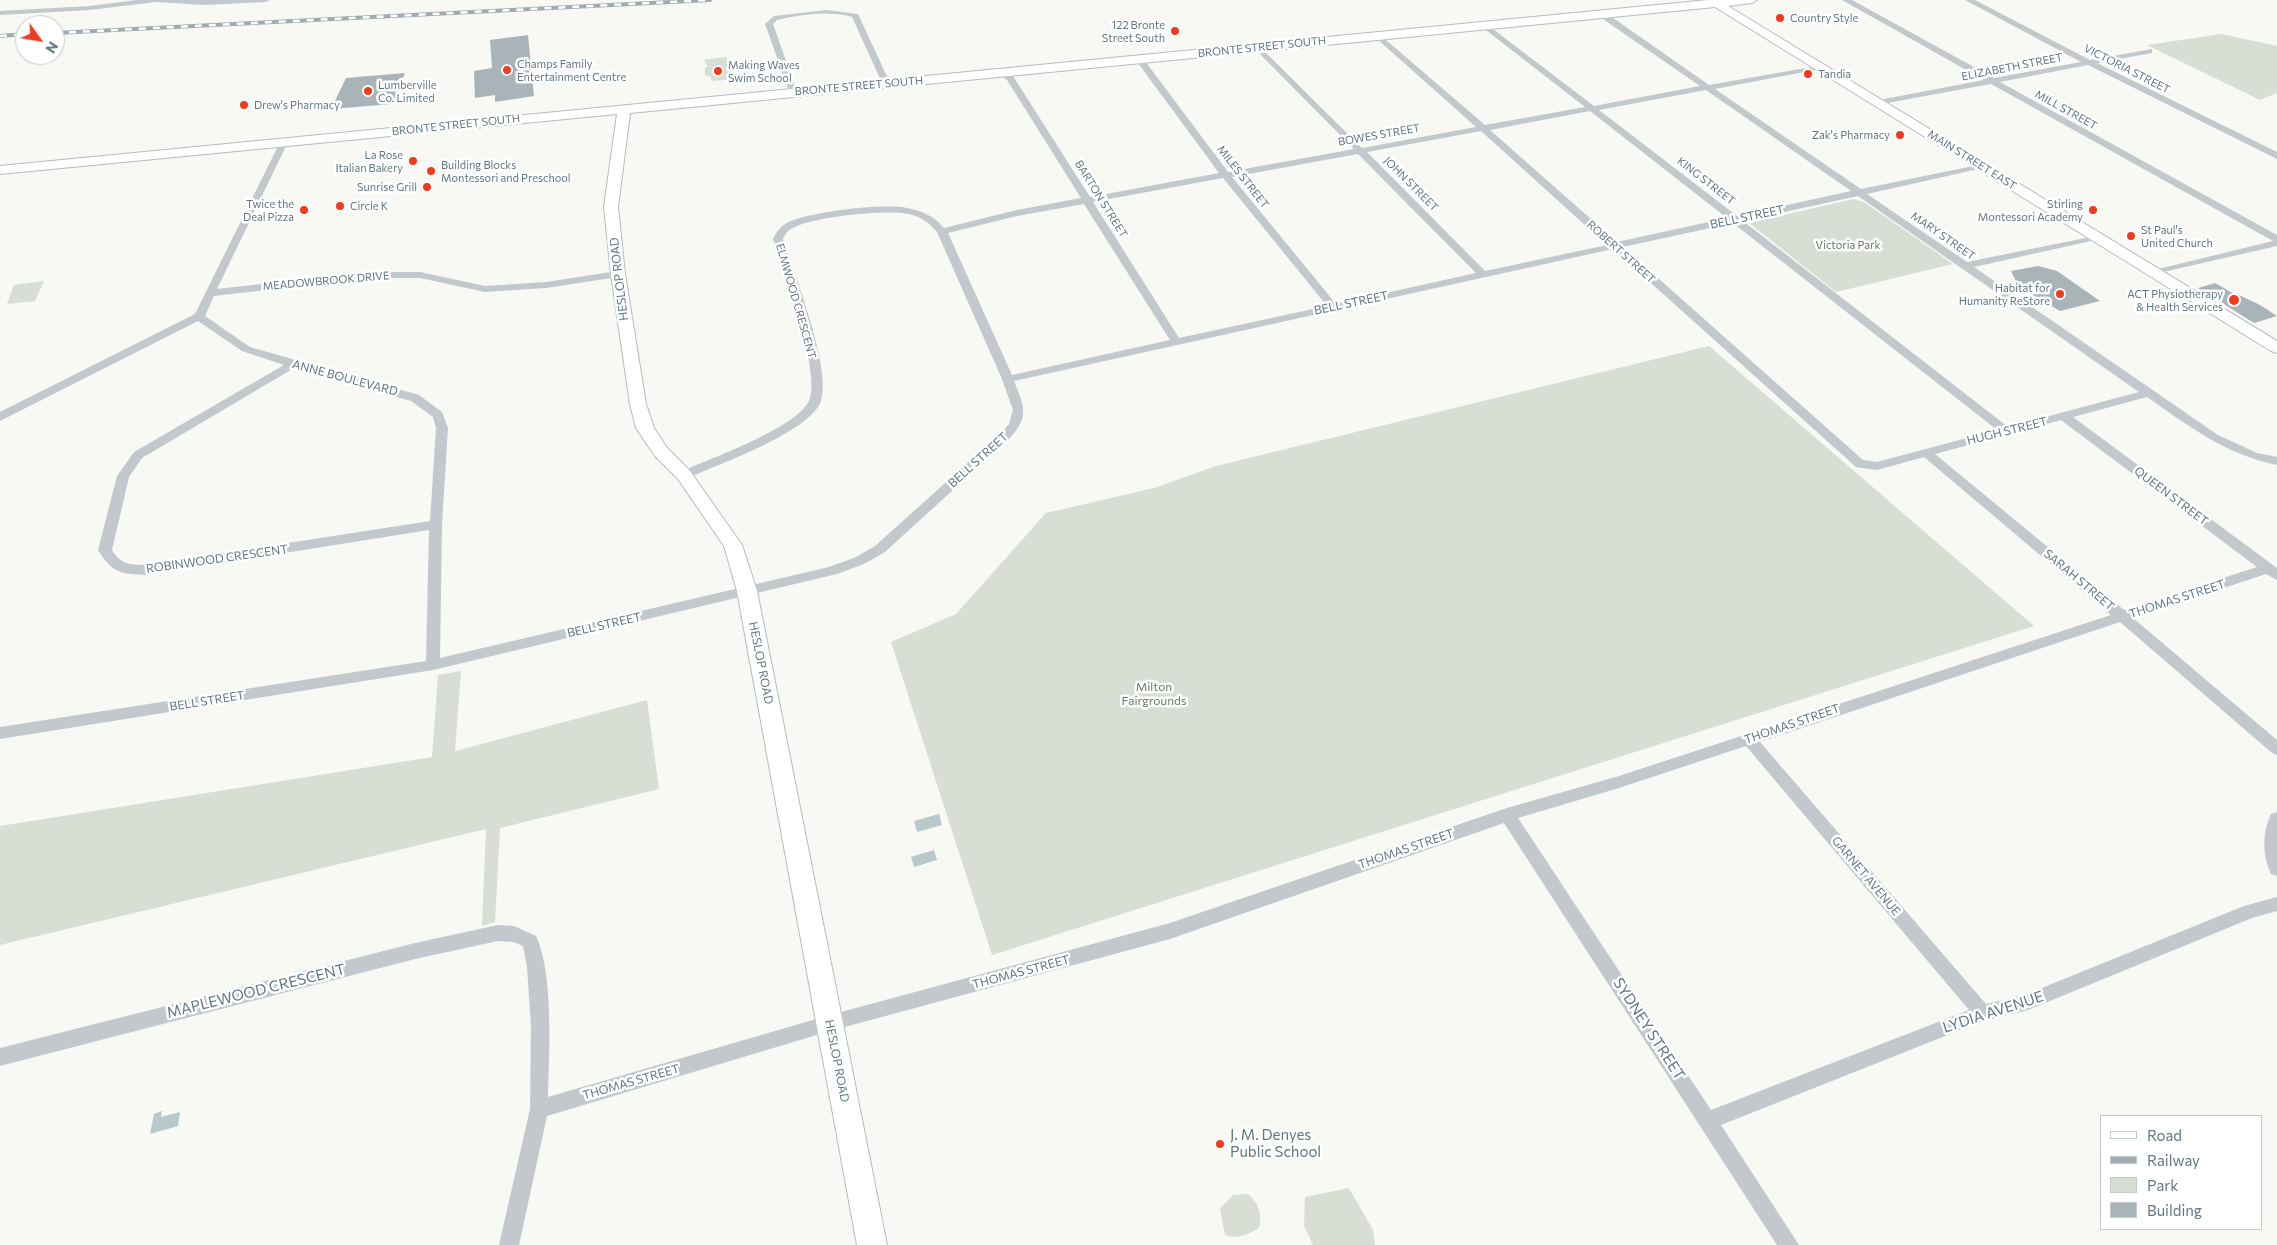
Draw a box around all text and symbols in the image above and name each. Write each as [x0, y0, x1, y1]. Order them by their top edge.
place label: Country Style [1790, 11, 1858, 25]
marker: Country Style [1774, 12, 1786, 24]
north arrow [15, 15, 65, 65]
place label: 122 Bronte Street South [1102, 18, 1165, 44]
marker: 122 Bronte Street South [1169, 25, 1181, 37]
street label: BRONTE STREET SOUTH [1197, 34, 1327, 60]
text: N [42, 39, 62, 57]
street label: VICTORIA STREET [2082, 42, 2172, 96]
street label: ELIZABETH STREET [1960, 51, 2064, 83]
place label: Champs Family Entertainment Centre [517, 57, 626, 83]
place label: Making Waves Swim School [728, 58, 800, 84]
marker: Champs Family Entertainment Centre [501, 64, 513, 76]
marker: Making Waves Swim School [712, 65, 724, 77]
place label: Tandia [1818, 67, 1851, 81]
marker: Tandia [1802, 68, 1814, 80]
street label: BRONTE STREET SOUTH [794, 74, 924, 98]
place label: Lumberville Co. Limited [378, 78, 437, 104]
marker: Lumberville Co. Limited [362, 85, 374, 97]
street label: MILL STREET [2033, 87, 2099, 133]
place label: Drew's Pharmacy [254, 98, 340, 112]
marker: Drew's Pharmacy [238, 99, 250, 111]
street label: BRONTE STREET SOUTH [391, 112, 521, 138]
street label: BOWES STREET [1337, 121, 1421, 149]
street label: MAIN STREET EAST [1925, 127, 2019, 193]
place label: Zak's Pharmacy [1812, 128, 1890, 142]
marker: Zak's Pharmacy [1894, 129, 1906, 141]
street label: MILES STREET [1214, 143, 1272, 211]
place label: La Rose Italian Bakery [335, 148, 403, 174]
street label: JOHN STREET [1381, 154, 1441, 214]
street label: KING STREET [1674, 154, 1738, 208]
marker: La Rose Italian Bakery [407, 155, 419, 167]
place label: Building Blocks Montessori and Preschool [441, 158, 571, 184]
street label: BARTON STREET [1072, 158, 1130, 240]
marker: Building Blocks Montessori and Preschool [425, 165, 437, 177]
place label: Sunrise Grill [357, 180, 417, 194]
marker: Sunrise Grill [421, 181, 433, 193]
place label: Twice the Deal Pizza [243, 197, 294, 223]
place label: Stirling Montessori Academy [1978, 197, 2083, 223]
place label: Circle K [350, 199, 388, 213]
marker: Circle K [334, 200, 346, 212]
street label: BELL STREET [1709, 202, 1785, 232]
marker: Twice the Deal Pizza [298, 204, 310, 216]
marker: Stirling Montessori Academy [2087, 204, 2099, 216]
street label: MARY STREET [1908, 209, 1978, 263]
street label: ROBERT STREET [1584, 218, 1658, 286]
place label: St Paul's United Church [2141, 223, 2213, 249]
marker: St Paul's United Church [2125, 230, 2137, 242]
street label: HESLOP ROAD [607, 237, 631, 321]
park label: Victoria Park [1816, 238, 1880, 252]
street label: ELMWOOD CRESCENT [773, 242, 819, 360]
street label: MEADOWBROOK DRIVE [262, 269, 390, 293]
place label: Habitat for Humanity ReStore [1959, 281, 2050, 307]
place label: ACT Physiotherapy & Health Services [2127, 287, 2223, 313]
street label: BELL STREET [1313, 288, 1389, 318]
marker: Habitat for Humanity ReStore [2054, 288, 2066, 300]
marker: ACT Physiotherapy & Health Services [2227, 293, 2241, 307]
street label: ANNE BOULEVARD [291, 357, 399, 399]
street label: HUGH STREET [1965, 414, 2049, 448]
street label: BELL STREET [945, 429, 1011, 491]
street label: QUEEN STREET [2131, 464, 2211, 528]
street label: ROBINWOOD CRESCENT [145, 542, 289, 576]
street label: SARAH STREET [2041, 546, 2117, 614]
street label: THOMAS STREET [2127, 577, 2227, 621]
street label: BELL STREET [566, 609, 642, 641]
street label: HESLOP ROAD [746, 620, 776, 706]
park label: Milton Fairgrounds [1121, 680, 1187, 708]
street label: BELL STREET [169, 688, 245, 714]
street label: THOMAS STREET [1742, 701, 1842, 747]
street label: THOMAS STREET [1356, 826, 1456, 872]
street label: GARNET AVENUE [1829, 833, 1903, 919]
street label: THOMAS STREET [971, 952, 1071, 992]
street label: MAPLEWOOD CRESCENT [165, 960, 347, 1022]
street label: SYDNEY STREET [1609, 975, 1689, 1083]
street label: LYDIA AVENUE [1940, 987, 2046, 1037]
street label: HESLOP ROAD [822, 1018, 852, 1104]
street label: THOMAS STREET [581, 1061, 681, 1103]
legend [2100, 1115, 2262, 1230]
place label: J. M. Denyes Public School [1230, 1126, 1321, 1161]
text: Road [2147, 1126, 2182, 1144]
marker: J. M. Denyes Public School [1214, 1138, 1226, 1150]
text: Railway [2147, 1151, 2200, 1169]
text: Park [2147, 1176, 2178, 1194]
text: Building [2147, 1201, 2202, 1219]

